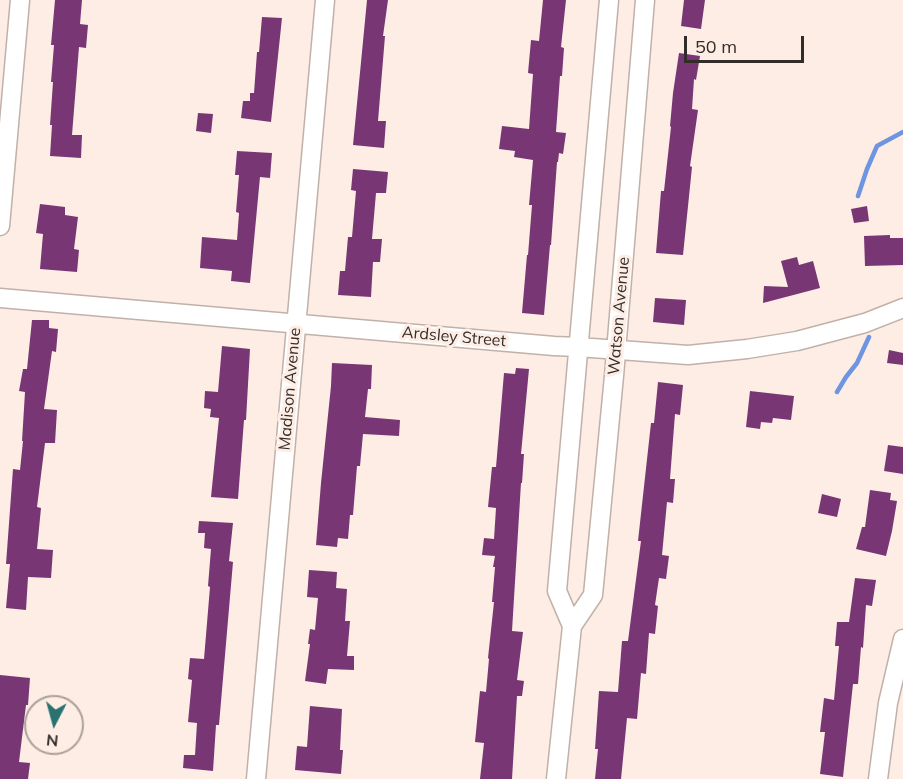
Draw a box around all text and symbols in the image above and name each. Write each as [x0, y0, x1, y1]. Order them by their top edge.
scale bar [687, 24, 807, 62]
text: 50 m [695, 35, 737, 58]
street label: Watson Avenue [604, 256, 634, 376]
street label: Ardsley Street [401, 323, 507, 351]
street label: Madison Avenue [275, 327, 305, 451]
north arrow [24, 695, 84, 755]
text: N [45, 730, 59, 751]

